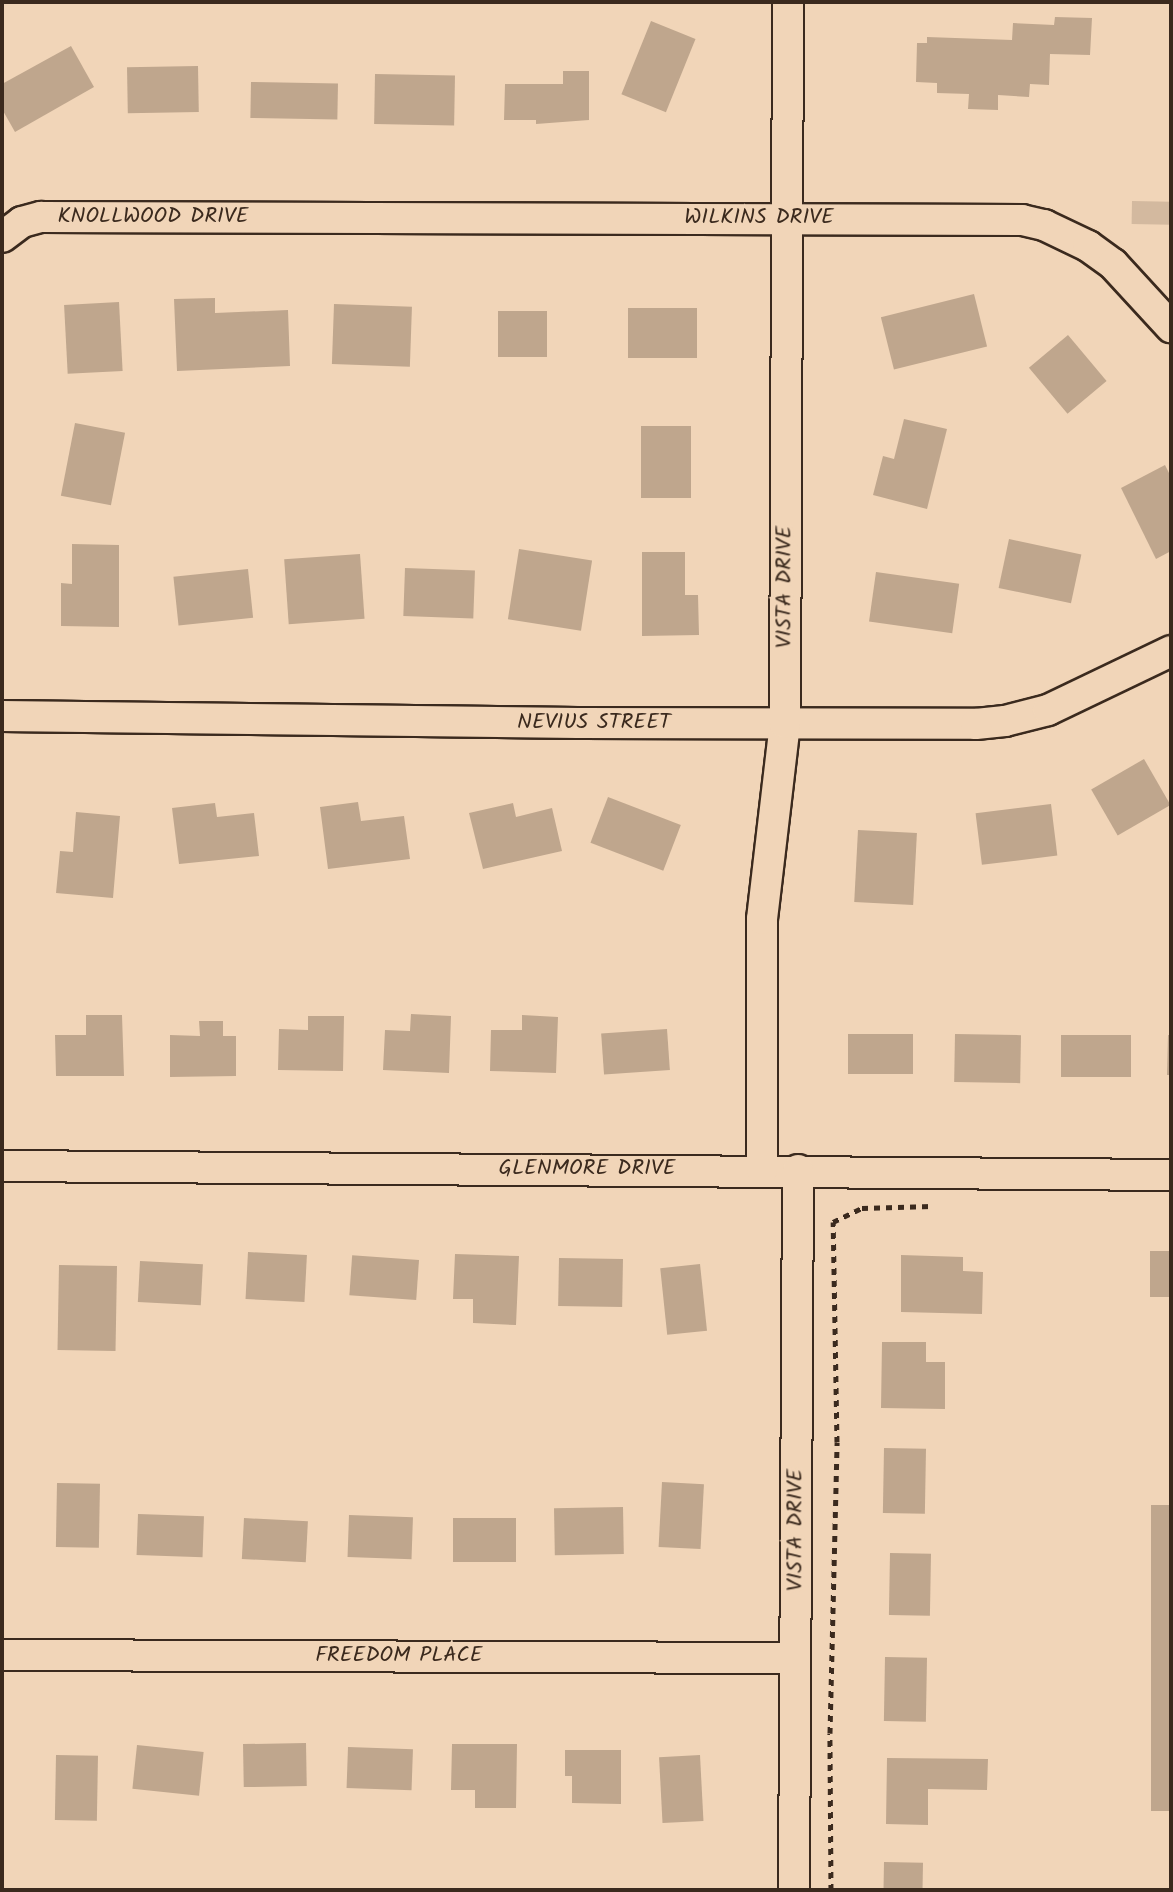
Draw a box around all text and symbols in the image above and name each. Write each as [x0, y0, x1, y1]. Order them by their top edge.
street label: KNOLLWOOD DRIVE [57, 204, 249, 230]
street label: WILKINS DRIVE [684, 205, 834, 231]
street label: VISTA DRIVE [772, 526, 798, 648]
street label: NEVIUS STREET [517, 710, 671, 736]
street label: GLENMORE DRIVE [498, 1156, 676, 1182]
street label: VISTA DRIVE [783, 1469, 809, 1591]
street label: FREEDOM PLACE [315, 1643, 483, 1669]

